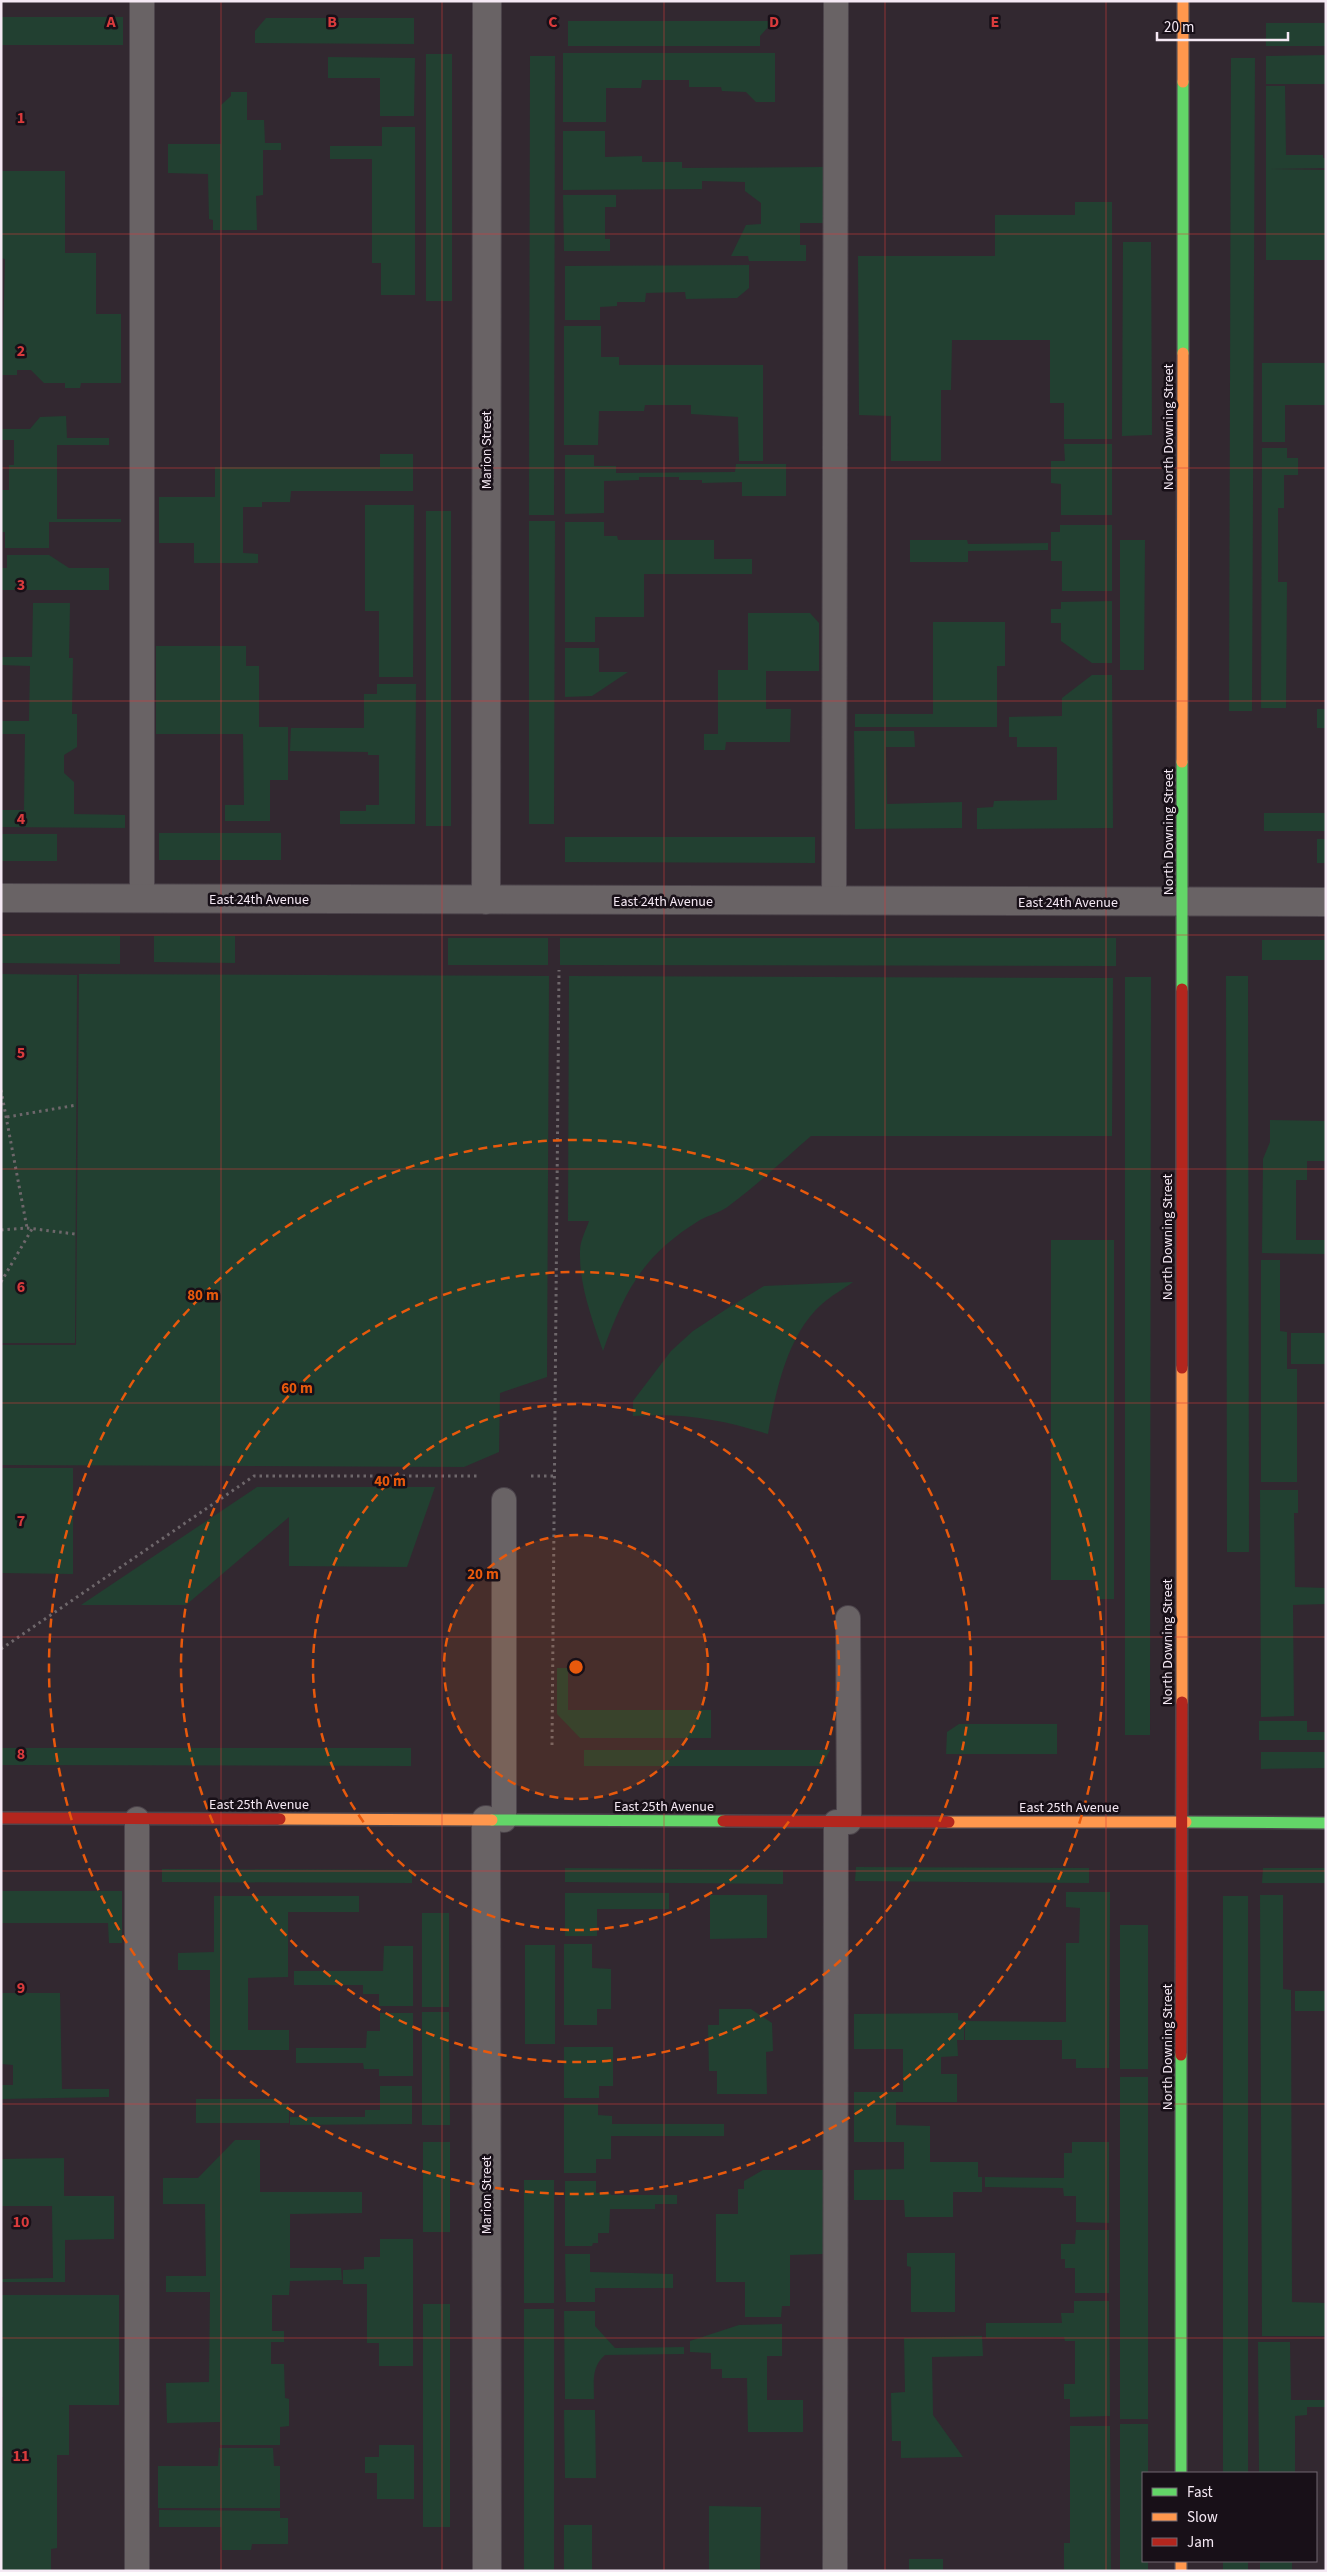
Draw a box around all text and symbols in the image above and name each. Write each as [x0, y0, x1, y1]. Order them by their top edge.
scale bar [1157, 10, 1288, 42]
text: A [105, 11, 116, 33]
text: B [327, 11, 337, 33]
text: C [548, 11, 558, 33]
text: D [769, 11, 779, 33]
text: E [991, 11, 999, 33]
text: 20 m [1164, 17, 1194, 38]
text: 1 [17, 107, 25, 129]
text: 2 [17, 340, 25, 362]
street label: North Downing Street [1159, 363, 1179, 490]
street label: Marion Street [477, 410, 497, 489]
text: 3 [17, 574, 25, 596]
street label: North Downing Street [1159, 768, 1179, 895]
text: 4 [17, 808, 26, 830]
street label: East 24th Avenue [209, 890, 309, 910]
street label: East 24th Avenue [613, 892, 713, 912]
street label: East 24th Avenue [1018, 893, 1118, 913]
text: 5 [17, 1042, 25, 1064]
street label: North Downing Street [1158, 1173, 1178, 1300]
text: 6 [17, 1276, 25, 1298]
text: 80 m [187, 1285, 219, 1306]
text: 60 m [281, 1378, 313, 1399]
text: 40 m [374, 1471, 406, 1492]
text: 7 [17, 1510, 25, 1532]
text: 20 m [467, 1564, 499, 1585]
street label: North Downing Street [1158, 1578, 1178, 1705]
centre of rings [567, 1658, 585, 1676]
text: 8 [17, 1743, 25, 1765]
street label: East 25th Avenue [209, 1795, 309, 1815]
street label: East 25th Avenue [614, 1797, 714, 1817]
street label: East 25th Avenue [1019, 1798, 1119, 1818]
text: 9 [17, 1977, 25, 1999]
street label: North Downing Street [1158, 1983, 1178, 2110]
street label: Marion Street [477, 2155, 497, 2234]
text: 10 [13, 2211, 29, 2233]
text: 11 [13, 2445, 29, 2467]
legend [1142, 2472, 1317, 2562]
text: Fast [1187, 2482, 1213, 2503]
text: Slow [1187, 2507, 1218, 2528]
text: Jam [1187, 2532, 1214, 2553]

